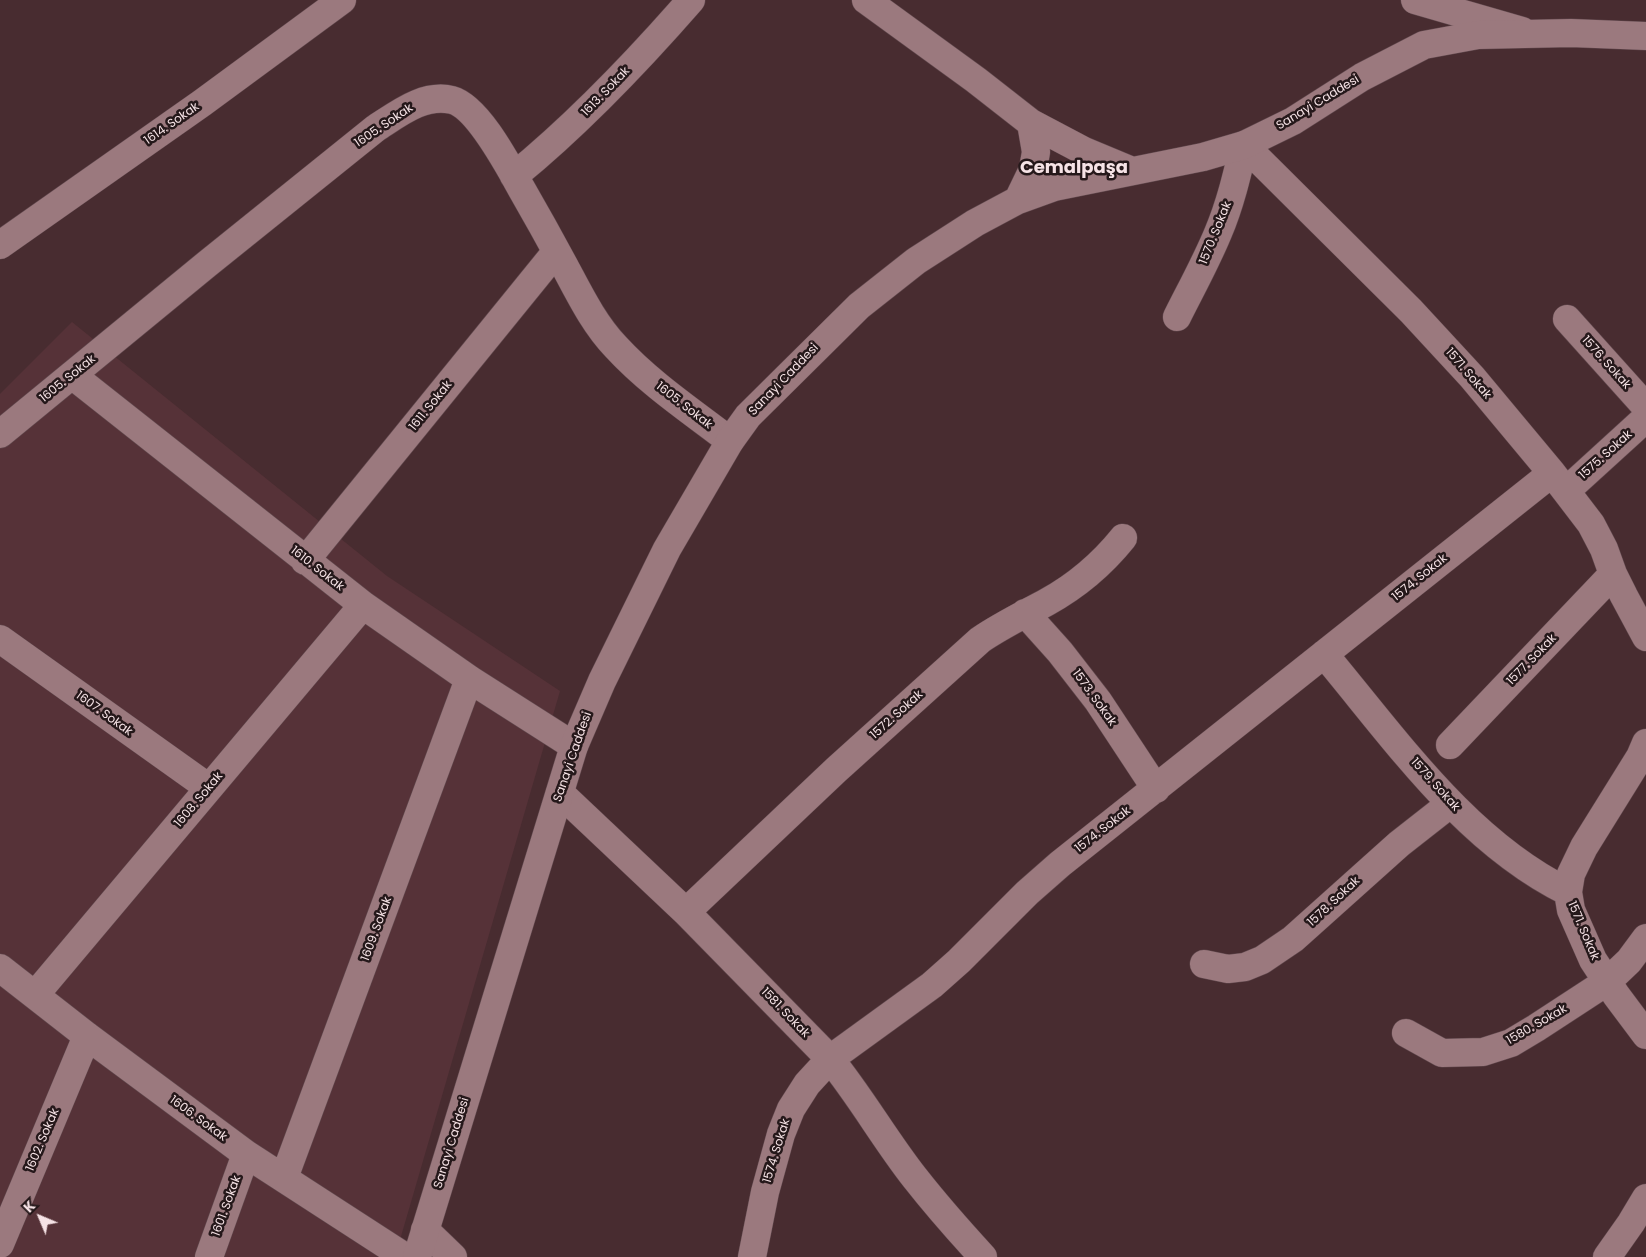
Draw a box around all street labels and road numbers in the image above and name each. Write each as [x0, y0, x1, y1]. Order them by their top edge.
street label: 1613. Sokak [579, 64, 633, 120]
street label: Sanayi Caddesi [1274, 73, 1362, 133]
street label: 1614. Sokak [142, 100, 202, 148]
street label: 1605. Sokak [352, 101, 416, 151]
street label: 1570. Sokak [1197, 200, 1235, 266]
street label: 1576. Sokak [1578, 333, 1634, 393]
street label: Sanayi Caddesi [746, 341, 822, 419]
street label: 1571. Sokak [1442, 346, 1494, 402]
street label: 1605. Sokak [37, 352, 99, 406]
street label: 1611. Sokak [407, 378, 455, 434]
street label: 1605. Sokak [653, 380, 715, 432]
street label: 1575. Sokak [1577, 427, 1635, 483]
street label: 1610. Sokak [287, 544, 347, 594]
street label: 1574. Sokak [1390, 552, 1450, 604]
street label: 1577. Sokak [1504, 631, 1560, 689]
street label: 1573. Sokak [1069, 667, 1119, 729]
street label: 1572. Sokak [868, 688, 926, 742]
street label: 1607. Sokak [73, 689, 135, 739]
street label: Sanayi Caddesi [551, 710, 595, 804]
street label: 1579. Sokak [1407, 756, 1463, 814]
street label: 1608. Sokak [172, 770, 226, 830]
street label: 1574. Sokak [1072, 804, 1134, 856]
street label: 1578. Sokak [1305, 874, 1363, 930]
street label: 1609. Sokak [359, 895, 395, 963]
street label: 1571. Sokak [1564, 899, 1602, 963]
street label: 1581. Sokak [758, 985, 812, 1041]
street label: 1580. Sokak [1504, 1002, 1570, 1048]
street label: 1606. Sokak [166, 1093, 230, 1145]
street label: Sanayi Caddesi [431, 1096, 473, 1190]
street label: 1602. Sokak [23, 1106, 63, 1174]
street label: 1574. Sokak [760, 1117, 794, 1185]
street label: 1601. Sokak [209, 1174, 245, 1238]

